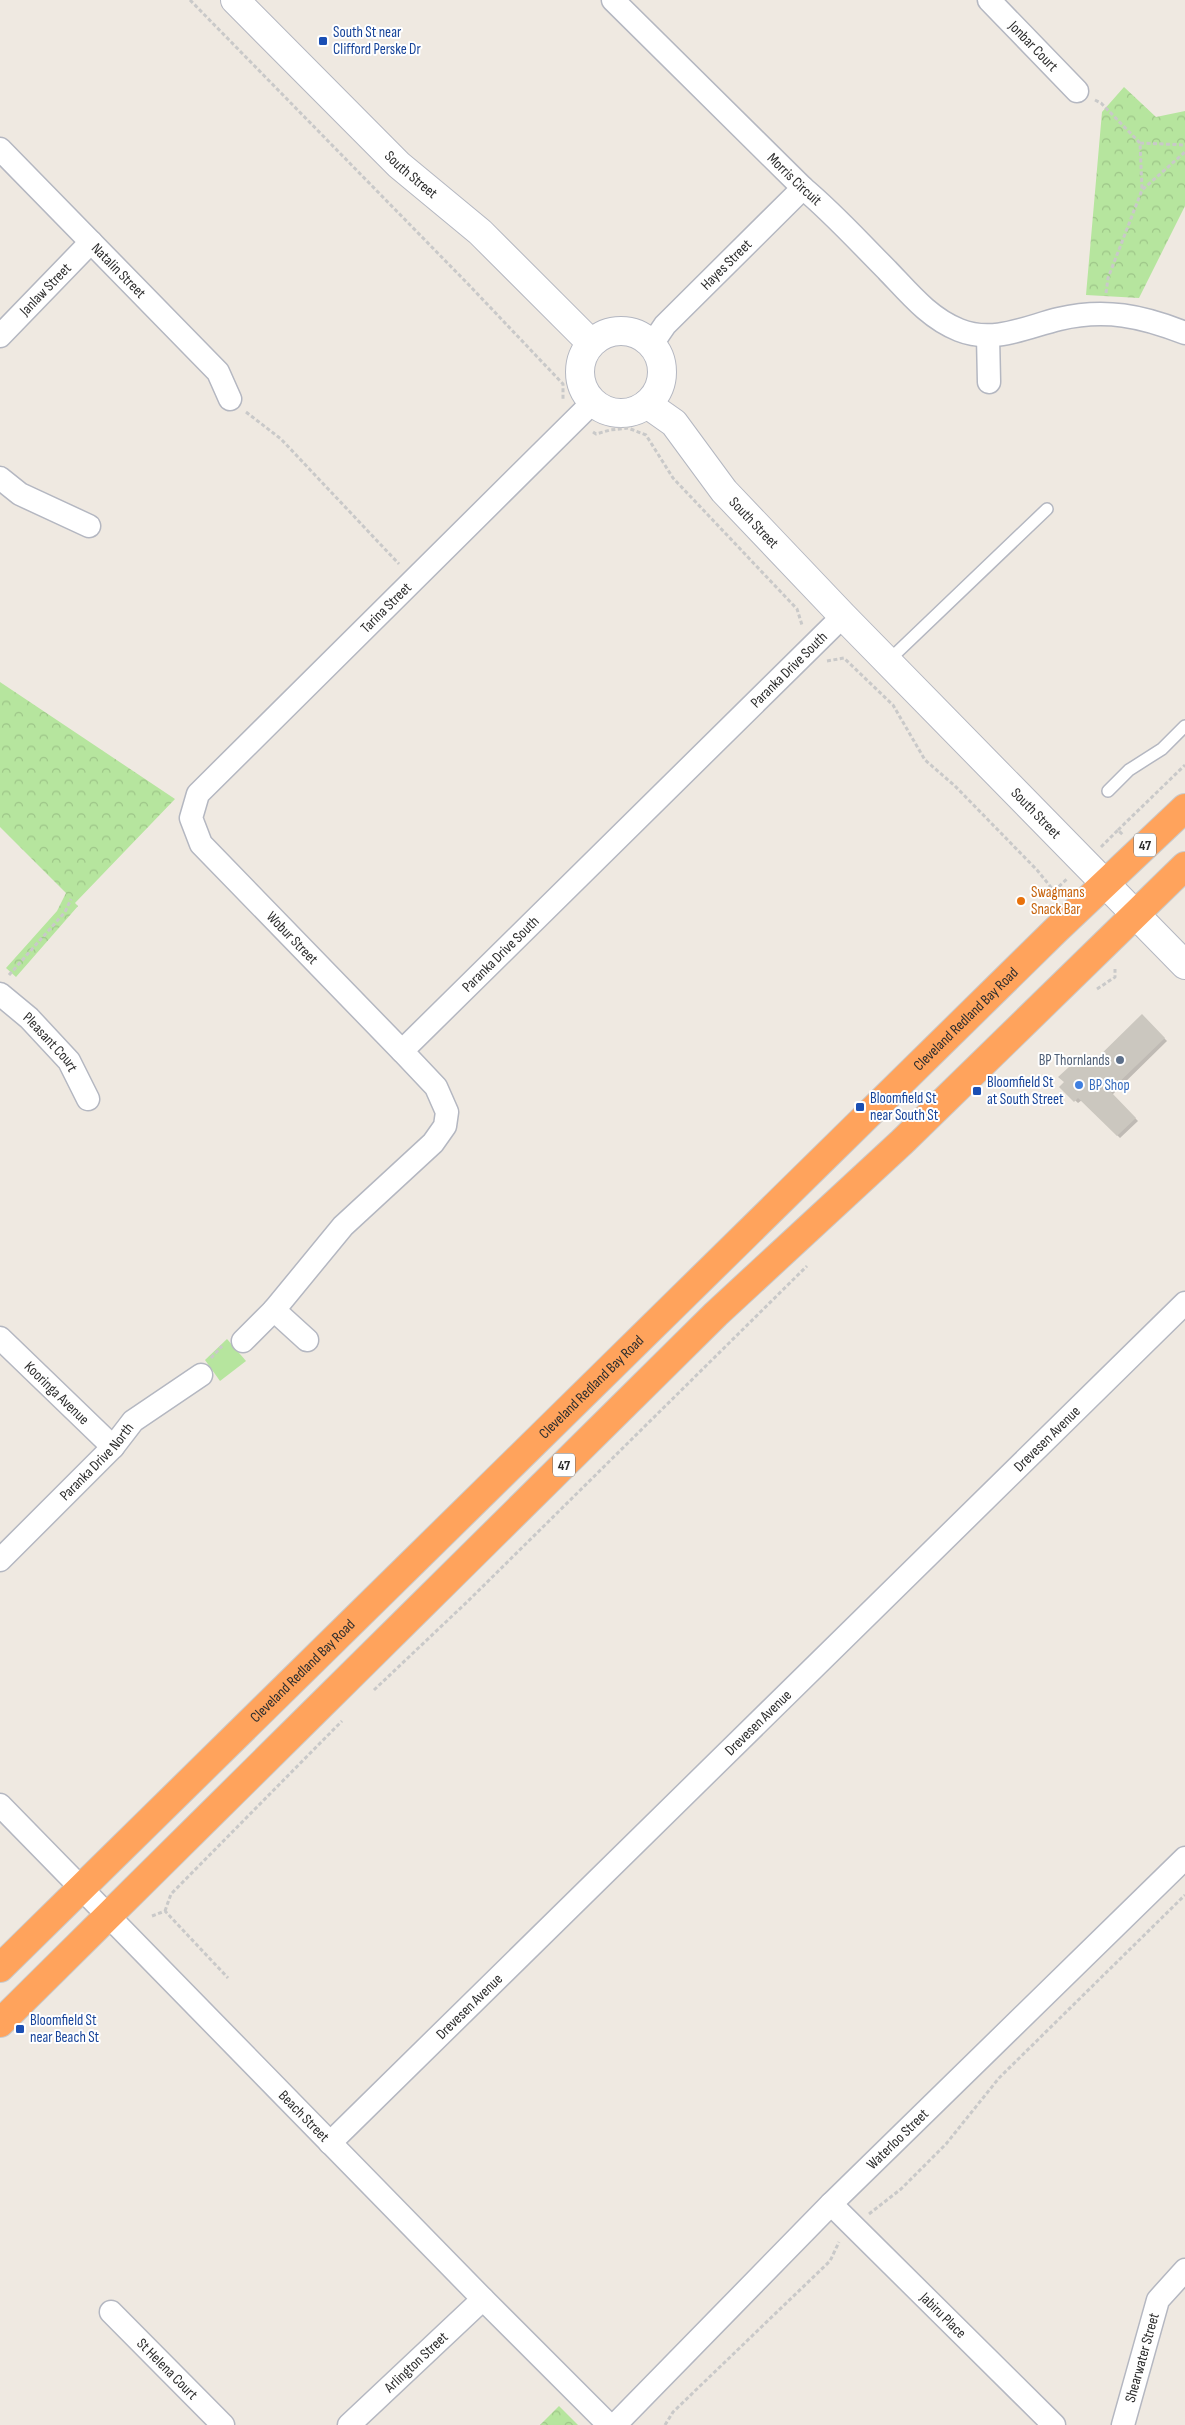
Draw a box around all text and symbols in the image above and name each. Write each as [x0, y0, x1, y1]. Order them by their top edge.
street label: Jonbar Court [1004, 16, 1063, 76]
place label: South St near Clifford Perske Dr [333, 23, 421, 59]
marker: South St near Clifford Perske Dr [317, 35, 329, 47]
street label: South Street [381, 146, 442, 203]
street label: Morris Circuit [763, 149, 826, 210]
street label: Hayes Street [696, 235, 756, 294]
street label: Natalin Street [88, 239, 150, 303]
street label: Janlaw Street [15, 259, 75, 320]
street label: South Street [725, 493, 783, 553]
street label: Tarina Street [356, 578, 416, 637]
street label: Paranka Drive South [746, 627, 831, 712]
street label: South Street [1007, 784, 1066, 843]
road number: 47 [1134, 834, 1156, 856]
place label: Swagmans Snack Bar [1031, 883, 1085, 919]
marker: Swagmans Snack Bar [1015, 895, 1027, 907]
street label: Wobur Street [262, 907, 322, 969]
street label: Paranka Drive South [458, 912, 543, 996]
street label: Cleveland Redland Bay Road [909, 963, 1022, 1075]
street label: Pleasant Court [19, 1008, 83, 1075]
place label: BP Thornlands [1039, 1051, 1110, 1070]
marker: BP Thornlands [1114, 1054, 1126, 1066]
place label: Bloomfield St at South Street [987, 1073, 1064, 1109]
place label: BP Shop [1089, 1076, 1130, 1095]
marker: BP Shop [1073, 1079, 1085, 1091]
marker: Bloomfield St at South Street [971, 1085, 983, 1097]
place label: Bloomfield St near South St [870, 1089, 939, 1125]
marker: Bloomfield St near South St [854, 1101, 866, 1113]
street label: Cleveland Redland Bay Road [535, 1331, 648, 1443]
street label: Kooringa Avenue [20, 1357, 93, 1429]
street label: Drevesen Avenue [1010, 1402, 1084, 1476]
street label: Paranka Drive North [55, 1419, 138, 1505]
road number: 47 [553, 1454, 575, 1476]
street label: Cleveland Redland Bay Road [246, 1615, 359, 1727]
street label: Drevesen Avenue [721, 1686, 795, 1759]
street label: Drevesen Avenue [432, 1969, 506, 2043]
place label: Bloomfield St near Beach St [30, 2011, 100, 2047]
marker: Bloomfield St near Beach St [14, 2023, 26, 2035]
street label: Beach Street [275, 2086, 334, 2146]
street label: Waterloo Street [862, 2104, 933, 2174]
street label: Jabiru Place [915, 2287, 970, 2342]
street label: Shearwater Street [1120, 2310, 1164, 2404]
street label: Arlington Street [379, 2327, 452, 2397]
street label: St Helena Court [133, 2334, 202, 2404]

